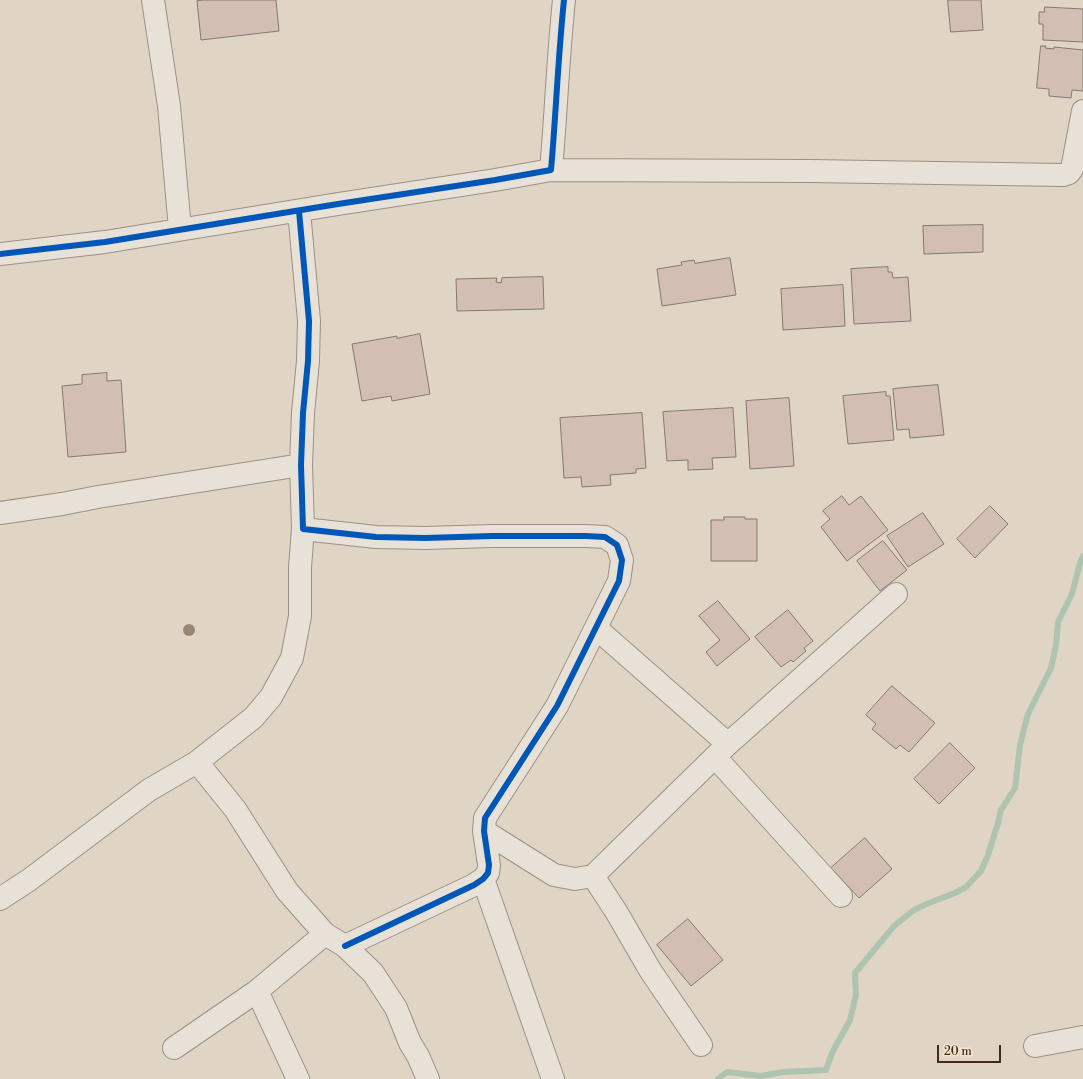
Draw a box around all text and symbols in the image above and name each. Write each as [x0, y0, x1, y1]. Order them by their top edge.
scale bar [939, 1037, 1003, 1063]
text: 20 m [944, 1044, 972, 1059]

